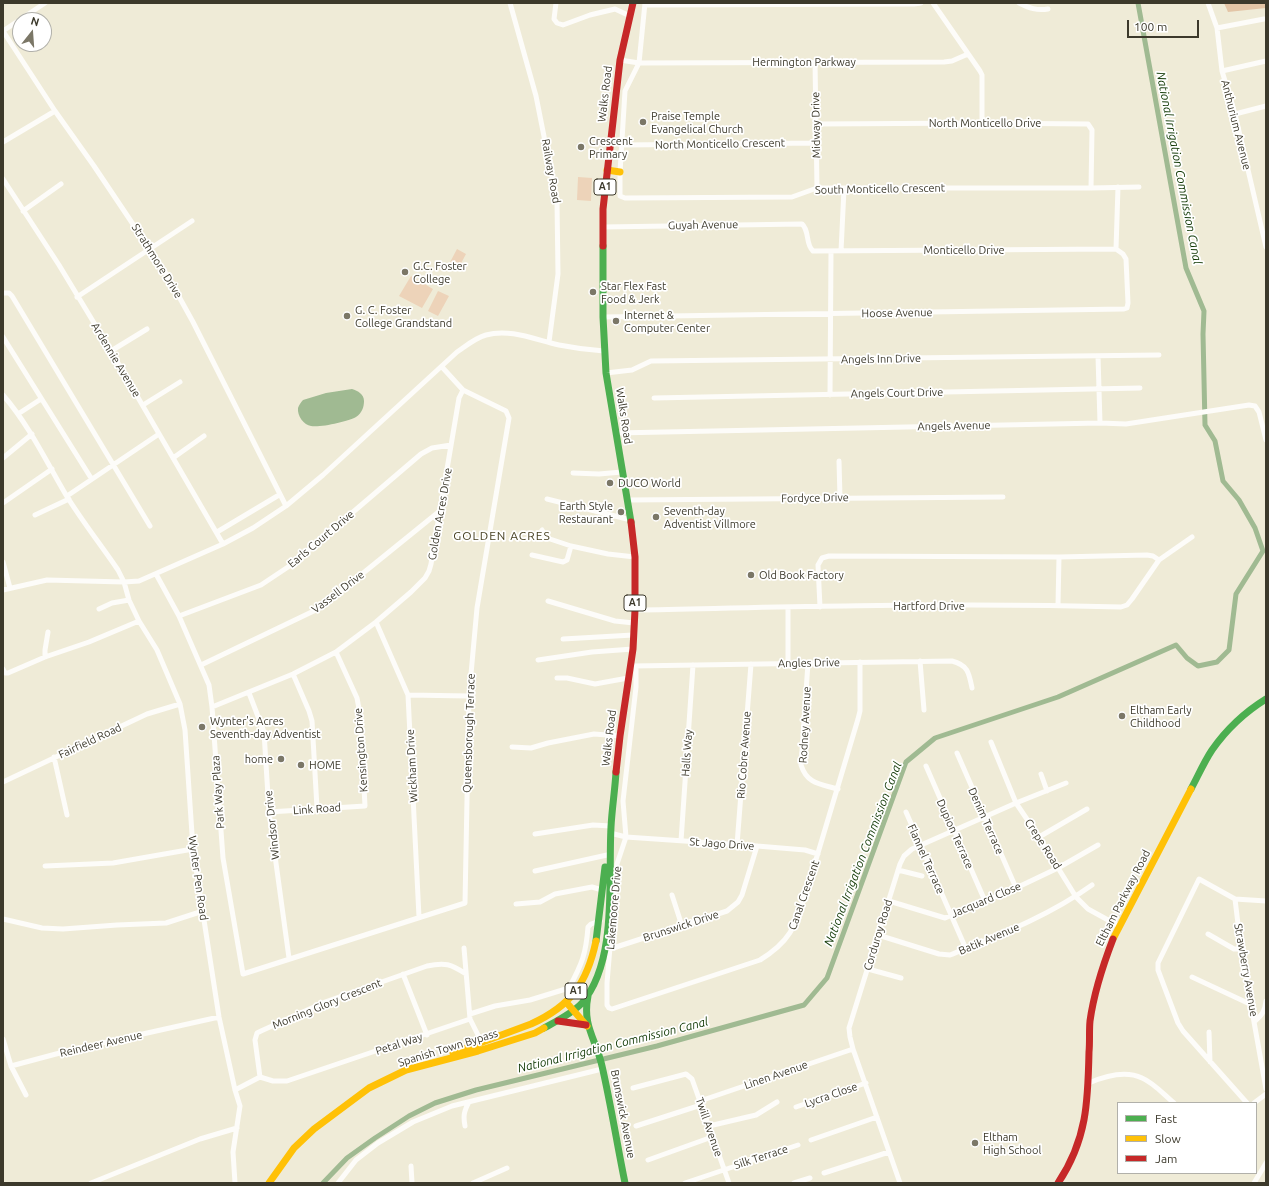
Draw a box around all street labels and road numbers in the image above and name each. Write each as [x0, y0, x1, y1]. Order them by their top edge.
street label: Hermington Parkway [752, 55, 856, 69]
street label: Walks Road [595, 65, 615, 123]
street label: Anthurium Avenue [1218, 79, 1254, 171]
street label: Midway Drive [809, 92, 823, 158]
street label: North Monticello Drive [929, 116, 1041, 130]
street label: North Monticello Crescent [655, 136, 785, 152]
street label: Railway Road [539, 138, 563, 204]
road number: A1 [594, 179, 616, 195]
street label: South Monticello Crescent [815, 181, 945, 197]
street label: Guyah Avenue [668, 218, 738, 232]
street label: Strathmore Drive [129, 221, 185, 301]
street label: Monticello Drive [923, 243, 1005, 257]
street label: Hoose Avenue [861, 306, 933, 320]
street label: Ardennie Avenue [89, 320, 143, 400]
street label: Angels Inn Drive [841, 352, 921, 366]
street label: Angels Court Drive [851, 386, 943, 400]
street label: Walks Road [613, 387, 635, 445]
street label: Angels Avenue [917, 419, 991, 433]
street label: Golden Acres Drive [425, 467, 455, 561]
street label: Fordyce Drive [781, 491, 849, 505]
street label: Earls Court Drive [285, 507, 357, 571]
street label: Vassell Drive [309, 568, 367, 616]
road number: A1 [624, 595, 646, 611]
street label: Hartford Drive [893, 599, 965, 613]
street label: Angles Drive [778, 656, 840, 670]
street label: Queensborough Terrace [460, 673, 478, 793]
street label: Rodney Avenue [796, 686, 814, 764]
street label: Kensington Drive [351, 707, 371, 793]
street label: Walks Road [599, 709, 619, 767]
street label: Rio Cobre Avenue [734, 711, 754, 799]
street label: Fairfield Road [56, 721, 124, 761]
street label: Wickham Drive [403, 729, 421, 803]
street label: Halls Way [679, 729, 695, 777]
street label: Park Way Plaza [209, 755, 227, 829]
street label: Denim Terrace [965, 786, 1007, 856]
street label: Windsor Drive [262, 790, 282, 860]
street label: Dupion Terrace [934, 797, 976, 871]
street label: Link Road [293, 801, 341, 817]
street label: Crepe Road [1022, 816, 1064, 872]
street label: Flannel Terrace [905, 822, 947, 896]
street label: Wynter Pen Road [186, 835, 210, 921]
street label: St Jago Drive [689, 835, 755, 853]
street label: Eltham Parkway Road [1093, 848, 1153, 948]
street label: Canal Crescent [786, 858, 822, 932]
street label: Lakemoore Drive [604, 866, 624, 950]
street label: Jacquard Close [949, 879, 1023, 921]
street label: Corduroy Road [861, 898, 895, 972]
street label: Brunswick Drive [641, 908, 721, 944]
street label: Batik Avenue [957, 920, 1021, 958]
street label: Strawberry Avenue [1231, 922, 1261, 1018]
street label: Morning Glory Crescent [270, 976, 384, 1032]
road number: A1 [565, 983, 587, 999]
street label: Spanish Town Bypass [397, 1027, 499, 1069]
street label: Reindeer Avenue [59, 1028, 143, 1060]
street label: Petal Way [374, 1030, 424, 1058]
street label: Linen Avenue [742, 1058, 810, 1092]
street label: Brunswick Avenue [608, 1069, 638, 1159]
street label: Lycra Close [803, 1080, 859, 1110]
street label: Twill Avenue [693, 1096, 725, 1158]
street label: Silk Terrace [732, 1142, 790, 1172]

